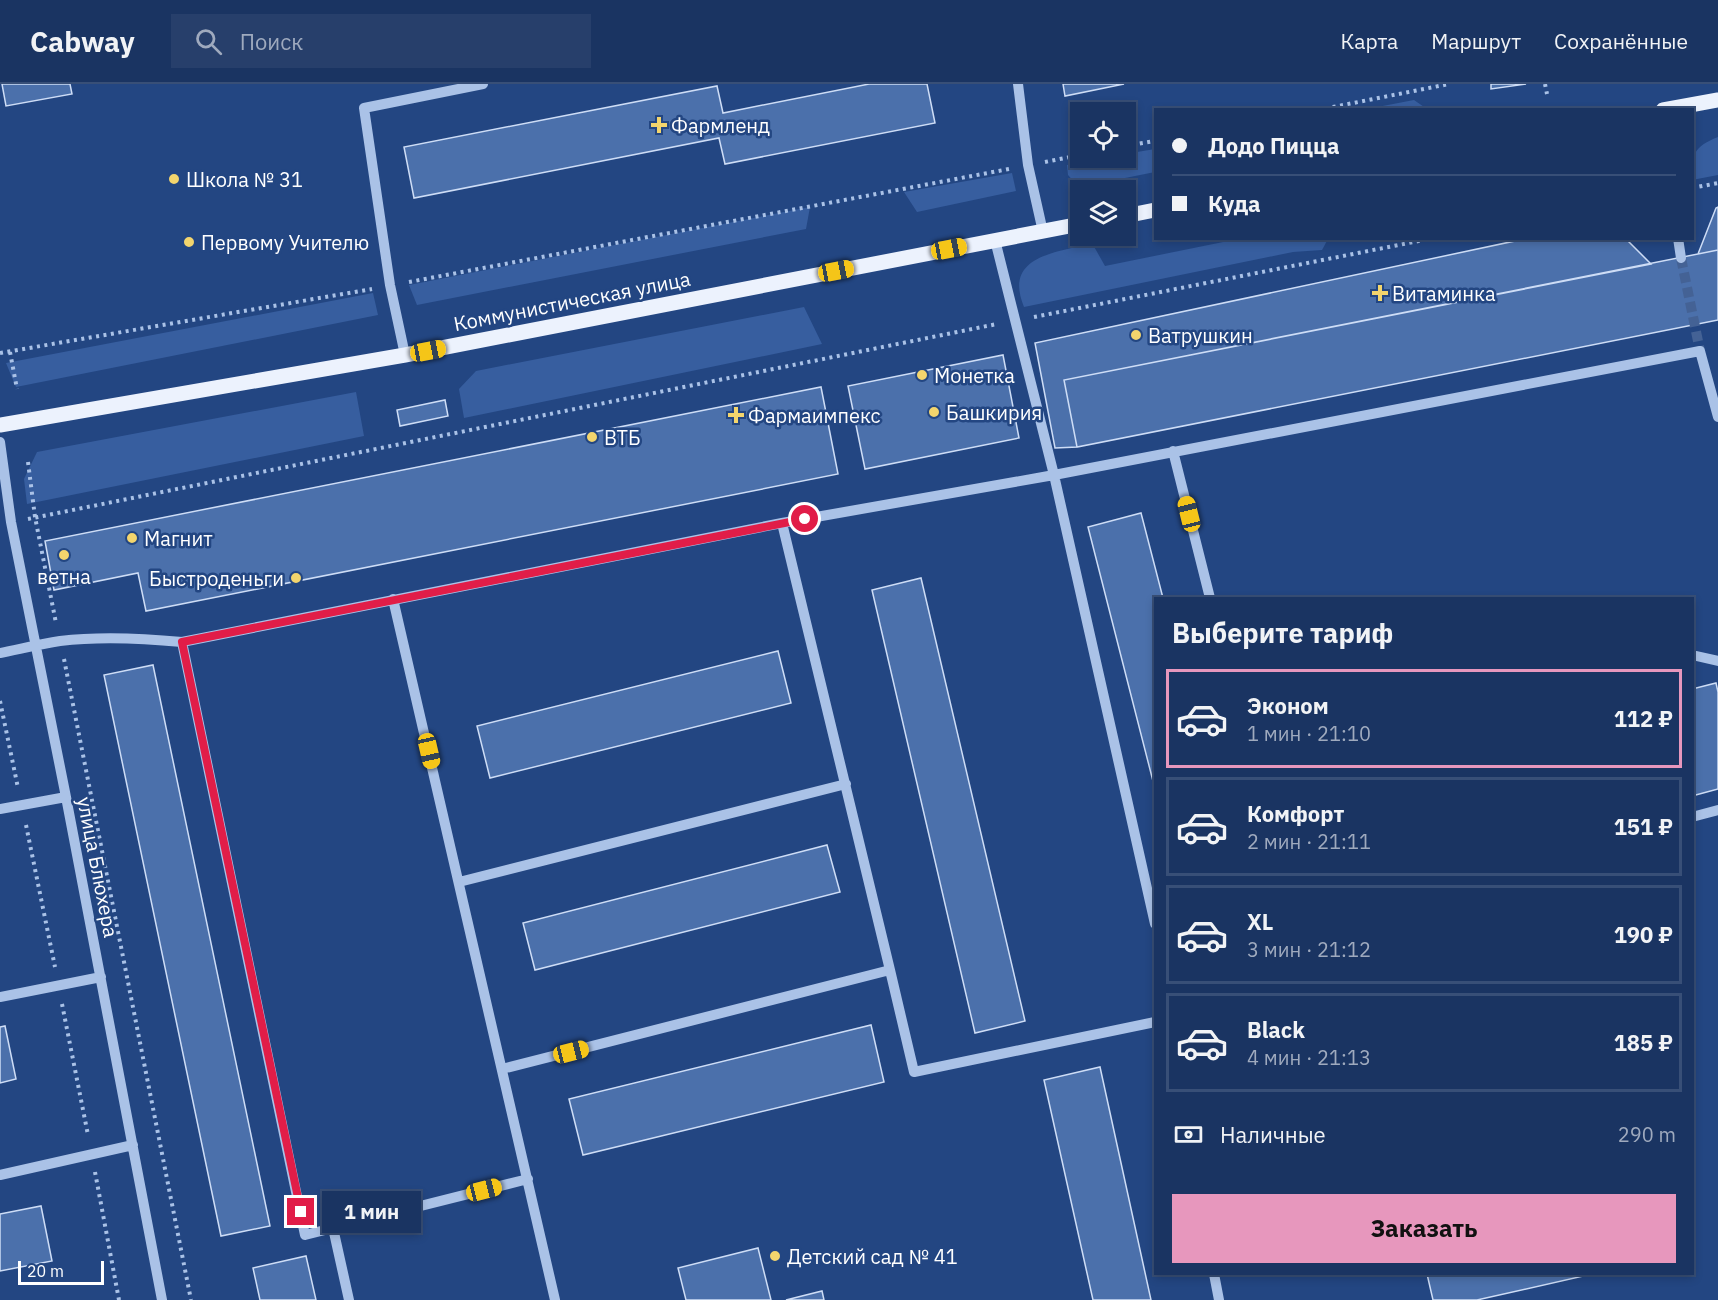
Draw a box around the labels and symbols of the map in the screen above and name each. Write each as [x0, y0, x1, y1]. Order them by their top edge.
place label: Фармленд [671, 112, 770, 139]
marker: Фармленд [652, 118, 666, 132]
place label: Школа № 31 [186, 166, 303, 193]
marker: Школа № 31 [167, 172, 181, 186]
place label: Первому Учителю [201, 229, 369, 256]
marker: Первому Учителю [182, 235, 196, 249]
car [930, 237, 968, 261]
car [817, 259, 855, 283]
street label: Коммунистическая улица [451, 265, 693, 337]
place label: Витаминка [1392, 280, 1496, 307]
marker: Витаминка [1373, 286, 1387, 300]
place label: Ватрушкин [1148, 322, 1253, 349]
marker: Ватрушкин [1129, 328, 1143, 342]
car [409, 339, 447, 363]
place label: Монетка [934, 362, 1015, 389]
marker: Монетка [915, 368, 929, 382]
place label: Башкирия [946, 399, 1042, 426]
place label: Фармаимпекс [748, 402, 881, 429]
marker: Башкирия [927, 405, 941, 419]
marker: Фармаимпекс [729, 408, 743, 422]
place label: ВТБ [604, 424, 641, 451]
marker: ВТБ [585, 430, 599, 444]
car [1176, 494, 1202, 534]
route start [791, 505, 818, 532]
place label: Магнит [144, 525, 213, 552]
marker: Магнит [125, 531, 139, 545]
marker: ветна [57, 548, 71, 562]
place label: ветна [37, 563, 91, 590]
place label: Быстроденьги [149, 565, 284, 592]
marker: Быстроденьги [289, 571, 303, 585]
car [416, 731, 442, 771]
street label: улица Блюхера [71, 794, 125, 940]
car [551, 1039, 591, 1065]
car [464, 1177, 504, 1203]
callout: 1 мин [322, 1191, 421, 1233]
route end [287, 1198, 314, 1225]
place label: Детский сад № 41 [787, 1243, 958, 1270]
marker: Детский сад № 41 [768, 1249, 782, 1263]
scale bar [18, 1258, 104, 1286]

